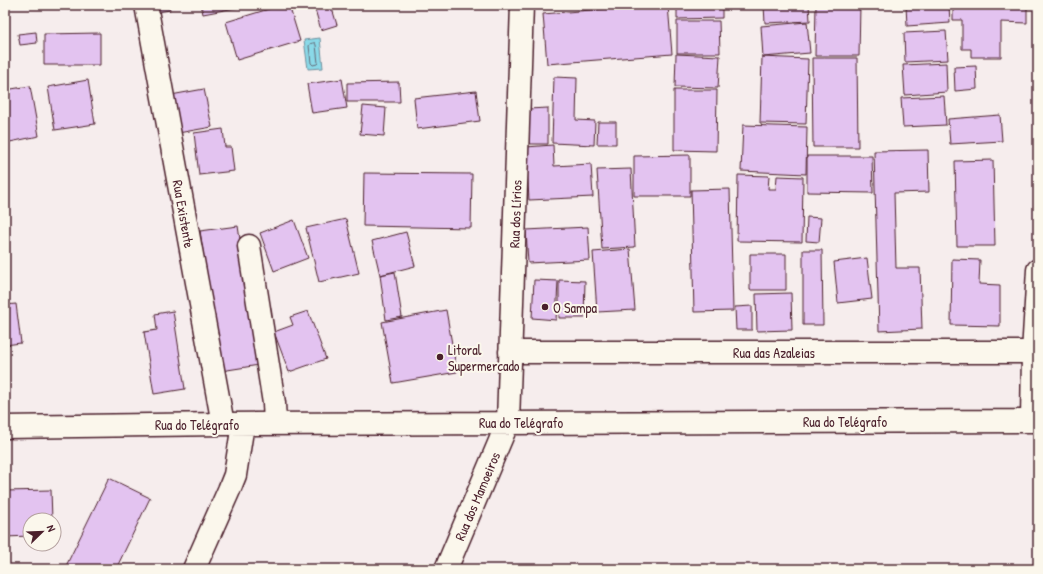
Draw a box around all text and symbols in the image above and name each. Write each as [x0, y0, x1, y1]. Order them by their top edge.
street label: Rua Existente [169, 178, 199, 250]
street label: Rua dos Lírios [504, 180, 526, 248]
place label: O Sampa [553, 298, 597, 318]
marker: O Sampa [540, 302, 550, 312]
place label: Litoral Supermercado [448, 340, 520, 376]
street label: Rua das Azaleias [733, 343, 815, 362]
marker: Litoral Supermercado [435, 352, 445, 362]
street label: Rua do Telégrafo [803, 412, 887, 432]
street label: Rua do Telégrafo [479, 413, 563, 433]
street label: Rua do Telégrafo [155, 415, 239, 435]
street label: Rua dos Mamoeiros [450, 449, 504, 543]
north arrow [22, 512, 62, 552]
text: N [44, 523, 59, 534]

